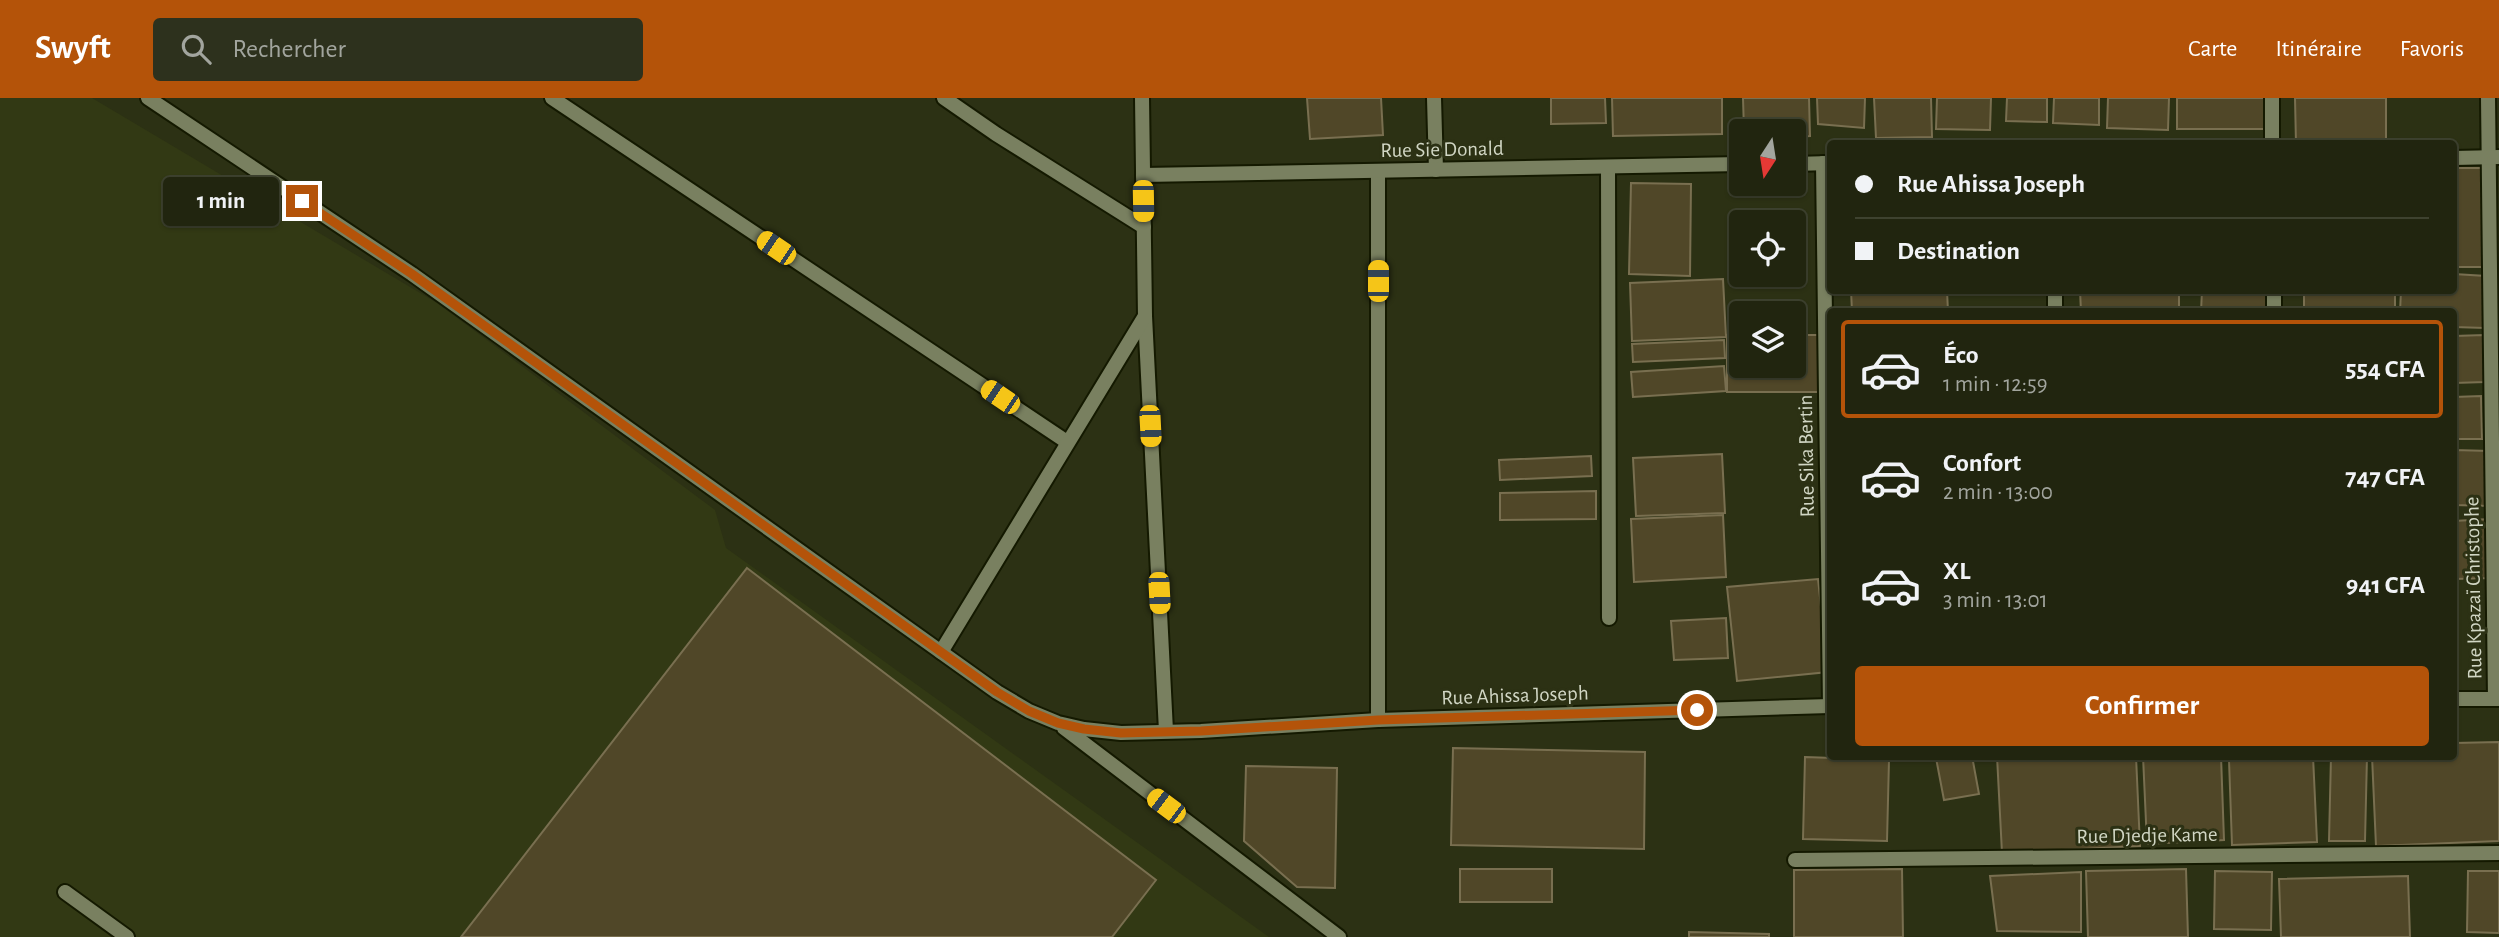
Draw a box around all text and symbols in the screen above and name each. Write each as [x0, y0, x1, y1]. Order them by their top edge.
search box [153, 18, 643, 81]
icon: search [177, 30, 215, 68]
text: Swyft [35, 32, 111, 65]
text: Rechercher [233, 36, 346, 62]
text: Carte [2188, 37, 2237, 61]
text: Itinéraire [2275, 37, 2362, 61]
text: Favoris [2400, 37, 2464, 61]
north arrow [1729, 119, 1806, 196]
map controls [1729, 119, 1806, 378]
street label: Rue Sie Donald [1380, 138, 1504, 161]
text: Rue Ahissa Joseph [1897, 171, 2085, 197]
callout: 1 min [162, 176, 278, 226]
car [1133, 180, 1154, 222]
route end [286, 185, 318, 217]
text: 1 min [197, 190, 245, 213]
button: locate [1729, 210, 1806, 287]
car [753, 228, 800, 268]
text: Destination [1897, 238, 2020, 264]
car [1368, 260, 1389, 302]
button: layers [1729, 301, 1806, 378]
icon: car [1859, 338, 1922, 401]
text: Éco [1943, 342, 1979, 368]
text: 554 CFA [2345, 356, 2425, 382]
text: 1 min · 12:59 [1943, 373, 2047, 396]
car [977, 377, 1024, 417]
street label: Rue Sika Bertin [1795, 395, 1818, 517]
car [1139, 404, 1162, 448]
icon: car [1859, 446, 1922, 509]
text: Confort [1943, 450, 2021, 476]
text: 747 CFA [2345, 464, 2425, 490]
text: 2 min · 13:00 [1943, 481, 2053, 504]
street label: Rue Kpazaï Christophe [2461, 496, 2486, 680]
icon: car [1859, 554, 1922, 617]
text: XL [1943, 558, 1970, 584]
car [1148, 571, 1171, 615]
text: 941 CFA [2346, 572, 2425, 598]
text: 3 min · 13:01 [1943, 589, 2048, 612]
button: Confirmer [1855, 666, 2429, 746]
street label: Rue Ahissa Joseph [1441, 682, 1589, 709]
route start [1681, 694, 1713, 726]
car [1143, 785, 1190, 827]
street label: Rue Djedje Kame [2076, 824, 2218, 847]

